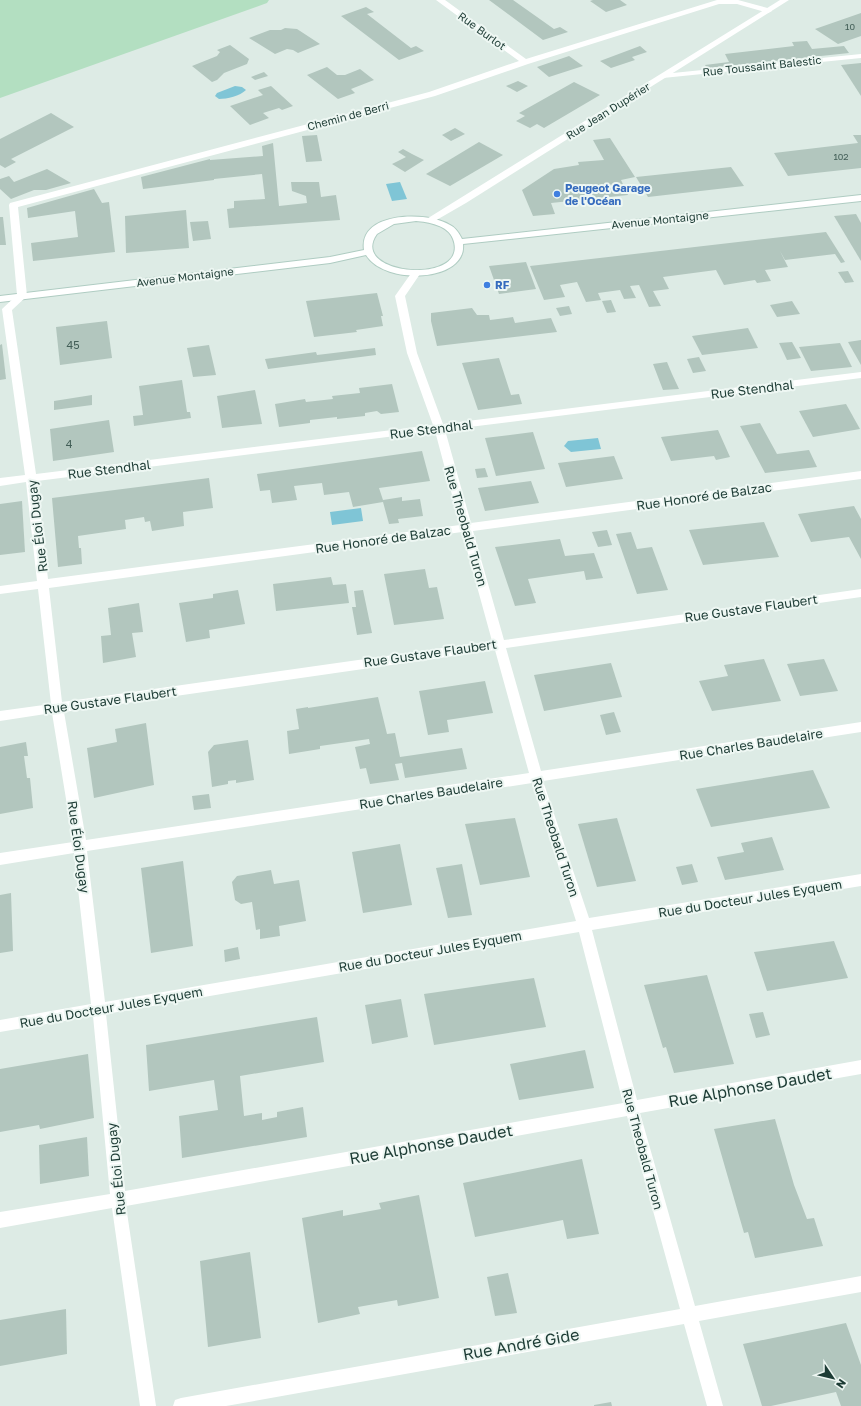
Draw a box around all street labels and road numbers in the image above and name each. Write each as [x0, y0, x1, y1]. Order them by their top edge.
street label: Rue Burlot [456, 9, 509, 52]
street label: Rue Toussaint Balestic [702, 53, 822, 78]
street label: Rue Jean Dupérier [563, 79, 653, 142]
street label: Chemin de Berri [306, 98, 390, 133]
street label: Avenue Montaigne [611, 208, 709, 231]
street label: Avenue Montaigne [136, 264, 234, 289]
street label: Rue Stendhal [710, 376, 794, 402]
street label: Rue Stendhal [389, 416, 473, 442]
street label: Rue Stendhal [67, 456, 151, 482]
street label: Rue Theobald Turon [441, 464, 491, 588]
street label: Rue Éloi Dugay [23, 478, 51, 573]
street label: Rue Honoré de Balzac [635, 479, 773, 513]
street label: Rue Honoré de Balzac [314, 522, 452, 556]
street label: Rue Gustave Flaubert [683, 591, 819, 625]
street label: Rue Gustave Flaubert [362, 636, 498, 670]
street label: Rue Gustave Flaubert [42, 683, 178, 717]
street label: Rue Charles Baudelaire [678, 725, 824, 763]
street label: Rue Charles Baudelaire [358, 774, 504, 812]
street label: Rue Theobald Turon [529, 775, 583, 899]
street label: Rue Éloi Dugay [65, 800, 93, 895]
street label: Rue du Docteur Jules Eyquem [657, 876, 843, 920]
street label: Rue du Docteur Jules Eyquem [337, 927, 523, 975]
street label: Rue du Docteur Jules Eyquem [18, 983, 204, 1031]
street label: Rue Alphonse Daudet [667, 1063, 833, 1111]
street label: Rue Theobald Turon [619, 1087, 667, 1211]
street label: Rue Alphonse Daudet [348, 1120, 514, 1168]
street label: Rue Éloi Dugay [103, 1121, 129, 1216]
street label: Rue André Gide [461, 1324, 581, 1364]

